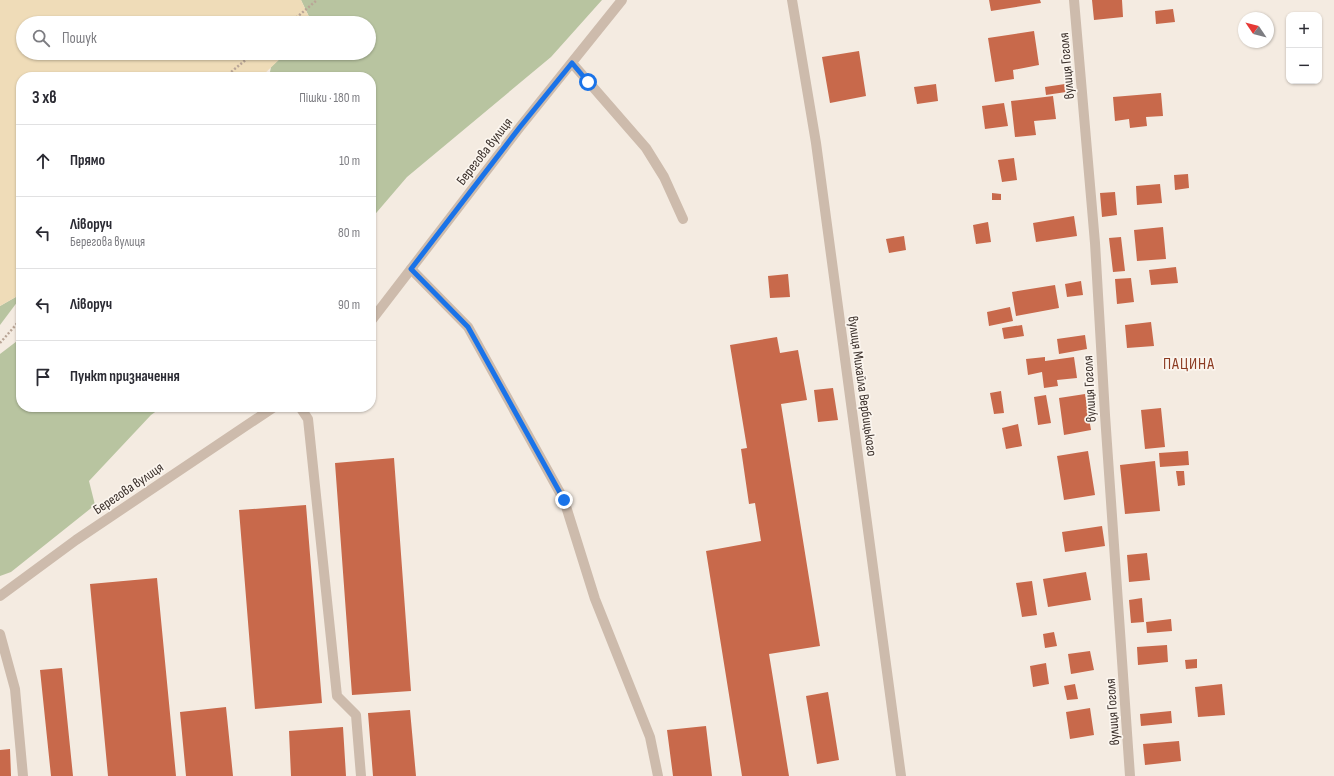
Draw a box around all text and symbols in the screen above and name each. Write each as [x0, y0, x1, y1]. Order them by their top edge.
north arrow [1238, 12, 1274, 48]
map controls [1286, 12, 1322, 84]
button: + [1286, 12, 1322, 48]
search box [16, 16, 376, 60]
icon: search [30, 27, 52, 49]
text: Пошук [62, 29, 97, 48]
street label: вулиця Гоголя [1055, 32, 1078, 100]
button: − [1286, 48, 1322, 84]
route start [579, 73, 597, 91]
text: 3 хв [32, 88, 57, 108]
text: Пішки · 180 m [299, 90, 360, 106]
street label: Берегова вулиця [453, 114, 516, 188]
icon: ahead [32, 150, 54, 172]
text: Прямо [70, 151, 105, 170]
text: 10 m [339, 153, 360, 169]
text: Ліворуч [70, 215, 112, 234]
icon: left [32, 222, 54, 244]
text: 80 m [338, 225, 360, 241]
text: Берегова вулиця [70, 234, 145, 250]
icon: left [32, 294, 54, 316]
text: Ліворуч [70, 295, 112, 314]
text: 90 m [338, 297, 360, 313]
street label: вулиця Михайла Вербицького [844, 315, 881, 457]
street label: вулиця Гоголя [1079, 355, 1100, 423]
district label: ПАЦИНА [1163, 355, 1215, 374]
icon: arrive [32, 366, 54, 388]
text: Пункт призначення [70, 367, 180, 386]
street label: Берегова вулиця [90, 459, 167, 518]
route end [555, 491, 573, 509]
street label: вулиця Гоголя [1102, 678, 1123, 746]

